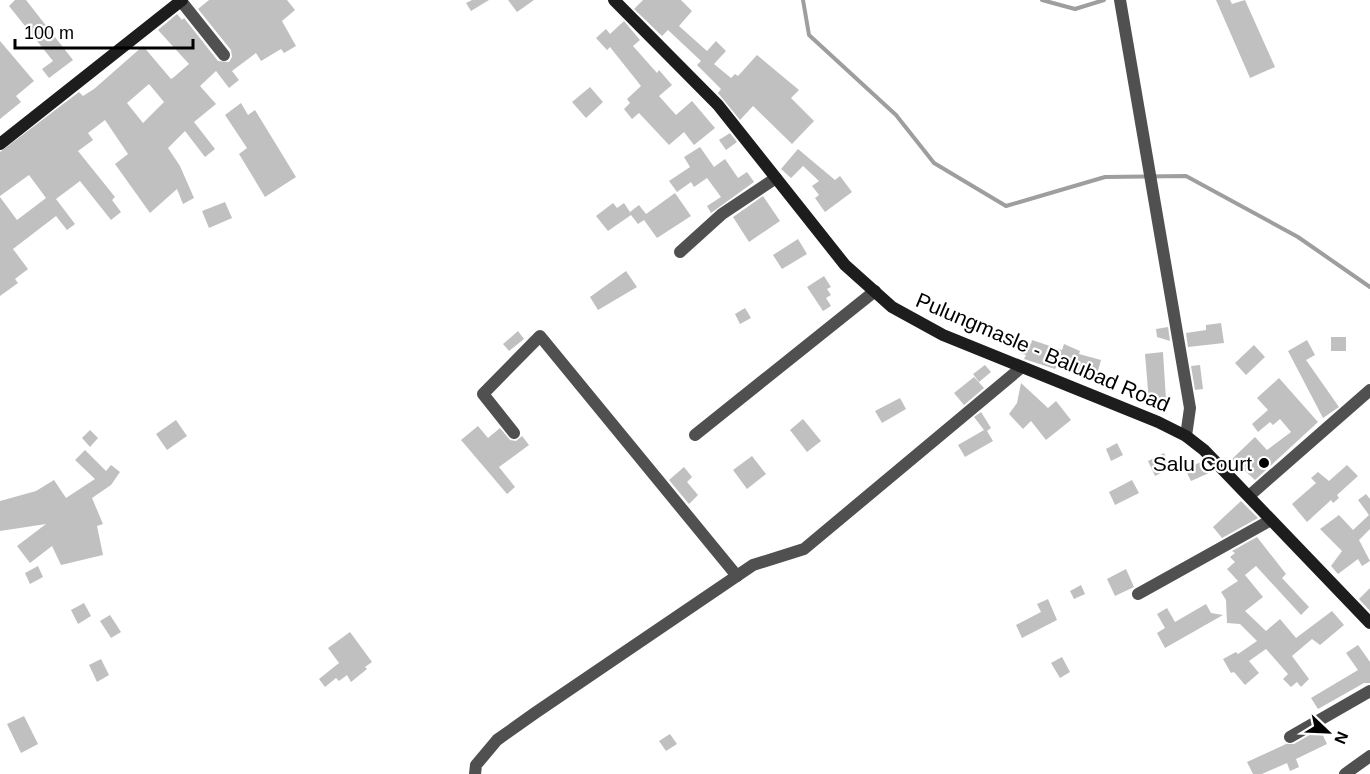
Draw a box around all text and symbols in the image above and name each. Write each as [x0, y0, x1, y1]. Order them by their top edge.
scale bar [15, 12, 194, 50]
text: 100 m [24, 23, 74, 43]
street label: Pulungmasle - Balubad Road [913, 288, 1173, 416]
place label: Salu Court [1153, 452, 1252, 475]
marker: Salu Court [1257, 456, 1271, 470]
north arrow [1298, 702, 1358, 762]
text: N [1331, 729, 1351, 746]

